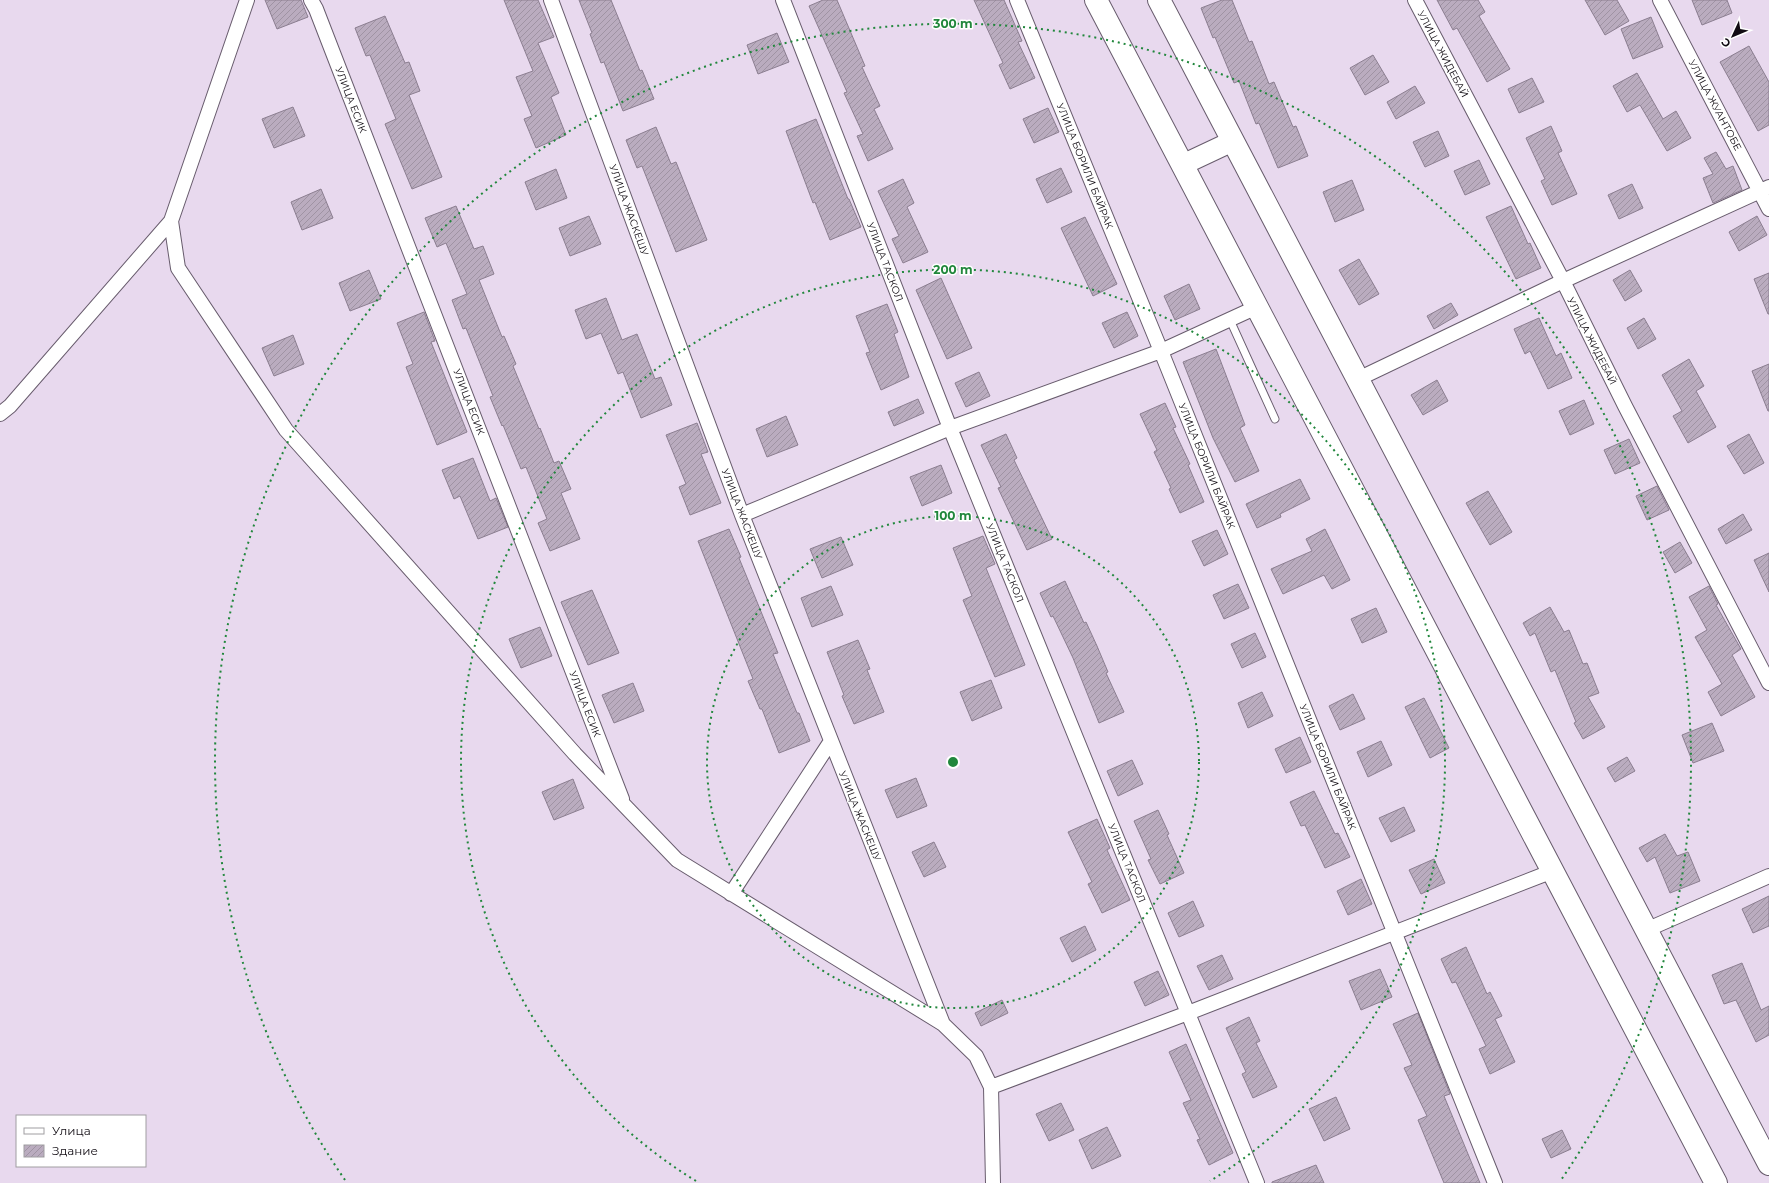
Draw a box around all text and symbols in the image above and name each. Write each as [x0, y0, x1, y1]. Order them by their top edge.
street label: УЛИЦА ЖИДЕБАЙ [1415, 8, 1471, 100]
text: 300 m [932, 16, 973, 31]
north arrow [1713, 16, 1753, 56]
text: С [1718, 35, 1734, 51]
street label: УЛИЦА ЖУАНТОБЕ [1686, 57, 1745, 153]
street label: УЛИЦА ЕСИК [332, 65, 370, 135]
street label: УЛИЦА БОРИЛИ БАЙРАК [1054, 101, 1116, 231]
street label: УЛИЦА ЖАСКЕШУ [606, 163, 652, 258]
street label: УЛИЦА ТАСКОЛ [864, 220, 906, 304]
text: 200 m [933, 262, 973, 277]
street label: УЛИЦА ЖИДЕБАЙ [1564, 295, 1620, 387]
street label: УЛИЦА ЕСИК [450, 367, 488, 437]
street label: УЛИЦА БОРИЛИ БАЙРАК [1176, 401, 1238, 531]
street label: УЛИЦА ЖАСКЕШУ [719, 467, 765, 561]
text: 100 m [935, 508, 971, 523]
street label: УЛИЦА ТАСКОЛ [983, 522, 1027, 604]
street label: УЛИЦА ЕСИК [566, 669, 604, 739]
street label: УЛИЦА БОРИЛИ БАЙРАК [1297, 702, 1359, 832]
centre of rings [946, 755, 960, 769]
street label: УЛИЦА ЖАСКЕШУ [836, 769, 884, 863]
street label: УЛИЦА ТАСКОЛ [1105, 822, 1149, 904]
legend [16, 1115, 146, 1167]
text: Улица [52, 1123, 91, 1138]
text: Здание [52, 1143, 98, 1158]

